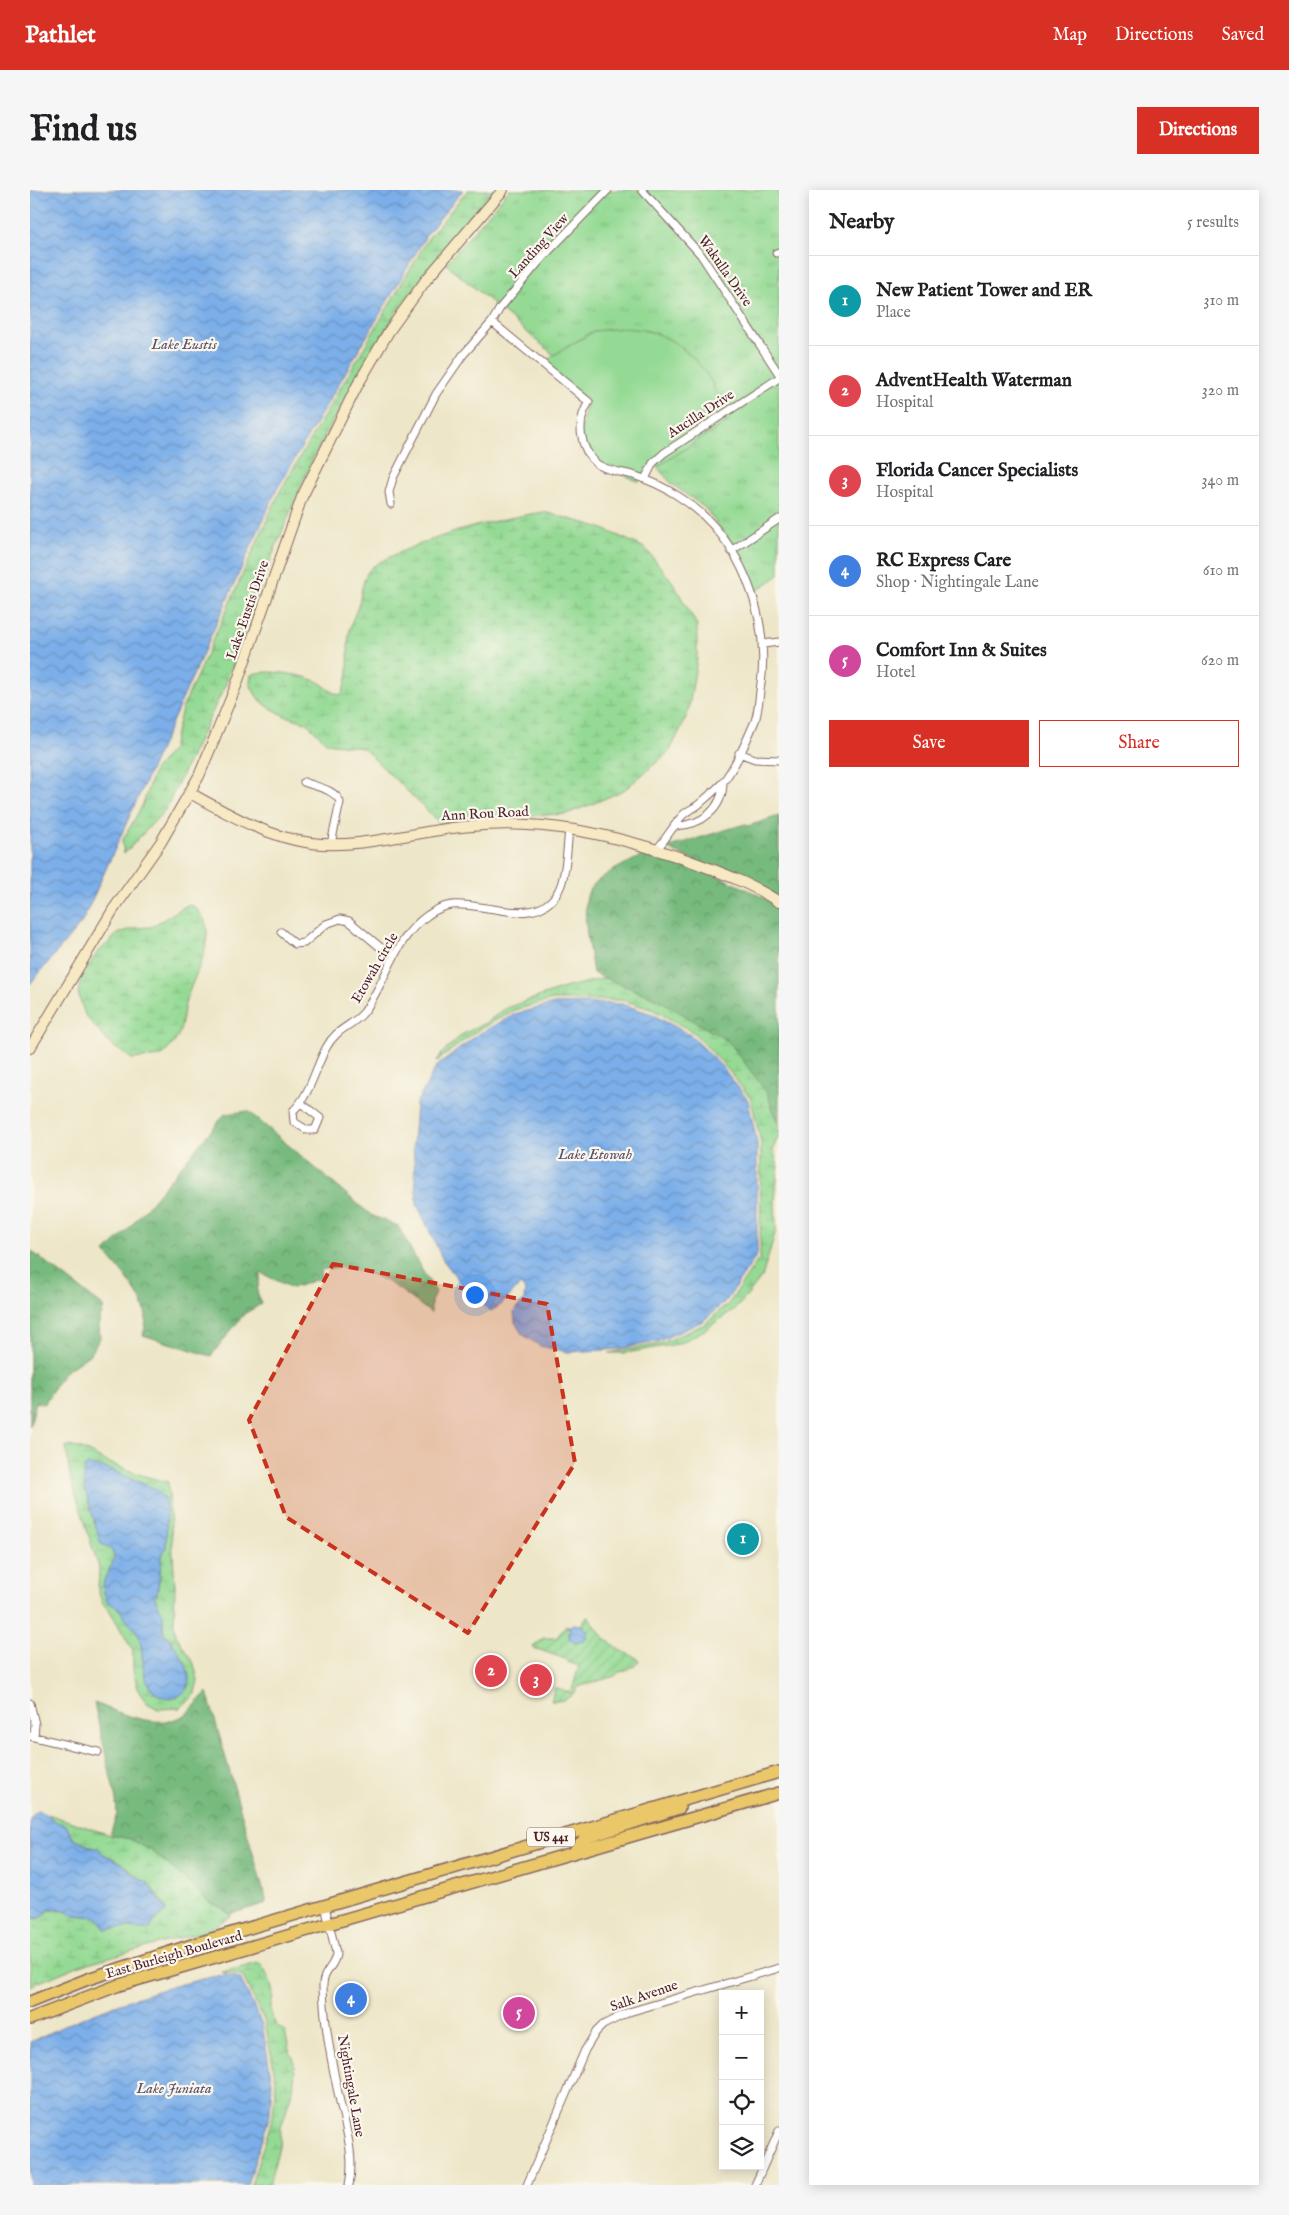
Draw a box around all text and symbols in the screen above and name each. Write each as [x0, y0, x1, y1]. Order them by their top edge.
text: Pathlet [25, 20, 96, 51]
text: Map [1053, 24, 1087, 47]
text: Directions [1115, 24, 1193, 47]
text: Saved [1221, 24, 1264, 47]
button: Directions [1137, 107, 1259, 154]
text: Find us [30, 108, 137, 153]
street label: Landing View [505, 209, 573, 282]
text: Nearby [829, 209, 894, 236]
text: 5 results [1187, 213, 1239, 233]
street label: Wakulla Drive [694, 232, 756, 310]
text: New Patient Tower and ER [876, 279, 1092, 303]
text: 1 [842, 291, 848, 311]
text: 310 m [1203, 291, 1239, 311]
text: Place [876, 303, 911, 323]
water label: Lake Eustis [150, 335, 217, 354]
text: AdventHealth Waterman [876, 369, 1072, 393]
text: 2 [841, 381, 849, 401]
text: 320 m [1202, 381, 1239, 401]
street label: Aucilla Drive [663, 385, 738, 443]
text: Hospital [876, 393, 933, 413]
text: Florida Cancer Specialists [876, 459, 1078, 483]
text: 3 [842, 471, 848, 491]
text: 340 m [1201, 471, 1239, 491]
text: Hospital [876, 483, 933, 503]
text: RC Express Care [876, 549, 1011, 573]
street label: Lake Eustis Drive [223, 557, 274, 662]
text: 4 [841, 561, 849, 581]
text: 610 m [1203, 561, 1239, 581]
text: Shop · Nightingale Lane [876, 573, 1039, 593]
text: Comfort Inn & Suites [876, 639, 1047, 663]
text: 5 [842, 651, 848, 671]
text: 620 m [1201, 651, 1239, 671]
text: Hotel [876, 663, 915, 683]
button: Save [829, 720, 1029, 767]
button: Share [1039, 720, 1239, 767]
street label: Ann Rou Road [440, 803, 530, 825]
street label: Etowah circle [348, 929, 403, 1007]
water label: Lake Etowah [557, 1145, 633, 1164]
your location [462, 1282, 488, 1308]
pin: 1 [727, 1520, 759, 1558]
pin: 2 [475, 1652, 507, 1690]
pin: 3 [520, 1661, 552, 1699]
road number: US 441 [527, 1828, 575, 1846]
street label: East Burleigh Boulevard [104, 1927, 245, 1983]
street label: Salk Avenue [608, 1976, 681, 2016]
pin: 4 [335, 1980, 367, 2018]
map controls [719, 1990, 764, 2170]
button: + [719, 1990, 764, 2035]
pin: 5 [503, 1994, 535, 2032]
street label: Nightingale Lane [333, 2033, 369, 2139]
button: − [719, 2035, 764, 2080]
water label: Lake Juniata [135, 2079, 212, 2098]
button: locate [719, 2080, 764, 2125]
button: layers [719, 2125, 764, 2170]

